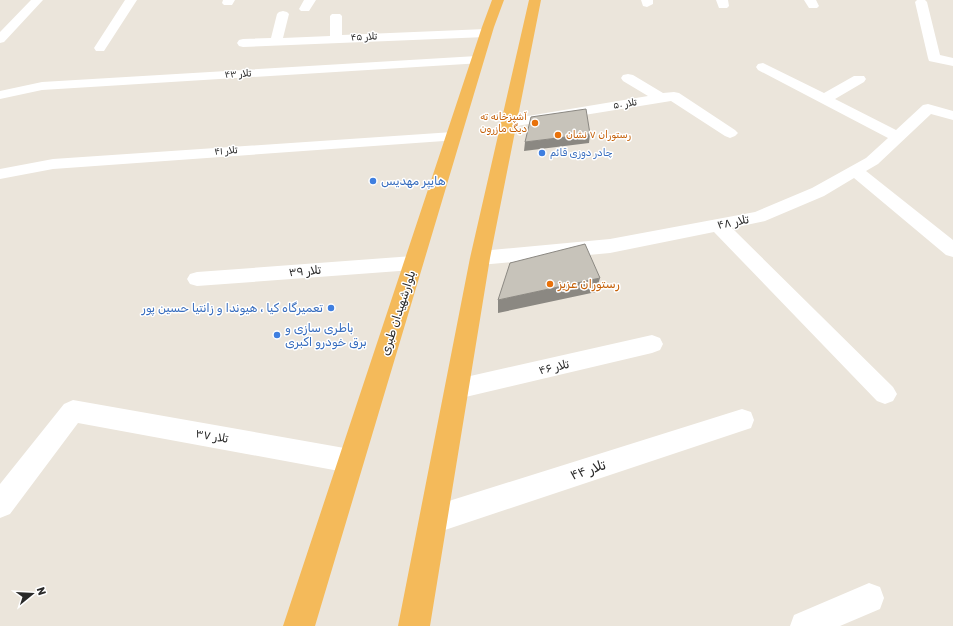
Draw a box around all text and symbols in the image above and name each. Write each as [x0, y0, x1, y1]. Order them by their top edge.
street label: تلار ۴۵ [350, 31, 378, 43]
street label: تلار ۴۳ [224, 67, 252, 81]
street label: تلار ۵۰ [612, 96, 638, 112]
place label: آشپزخانه ته دیگ مازرون [480, 111, 527, 135]
marker: آشپزخانه ته دیگ مازرون [530, 118, 540, 128]
place label: رستوران ۷ نشان [566, 129, 631, 141]
marker: رستوران ۷ نشان [553, 130, 563, 140]
street label: تلار ۴۱ [214, 144, 238, 158]
place label: چادر دوزی قائم [550, 147, 613, 159]
marker: چادر دوزی قائم [537, 148, 547, 158]
place label: هایپر مهدیس [381, 174, 446, 189]
marker: هایپر مهدیس [368, 176, 378, 186]
street label: تلار ۴۸ [716, 212, 750, 233]
street label: تلار ۳۹ [288, 263, 322, 280]
street label: بلوارشهیدان طبری [378, 269, 419, 358]
place label: رستوران عزیز [557, 277, 620, 292]
marker: رستوران عزیز [545, 279, 555, 289]
place label: تعمیرگاه کیا ، هیوندا و زانتیا حسین پور [141, 301, 323, 316]
marker: تعمیرگاه کیا ، هیوندا و زانتیا حسین پور [326, 303, 336, 313]
place label: باطری سازی و برق خودرو اکبری [285, 321, 367, 350]
marker: باطری سازی و برق خودرو اکبری [272, 330, 282, 340]
street label: تلار ۴۶ [537, 357, 571, 378]
street label: تلار ۳۷ [194, 426, 230, 447]
street label: تلار ۴۴ [568, 456, 608, 484]
north arrow [12, 574, 52, 614]
text: N [34, 585, 48, 597]

